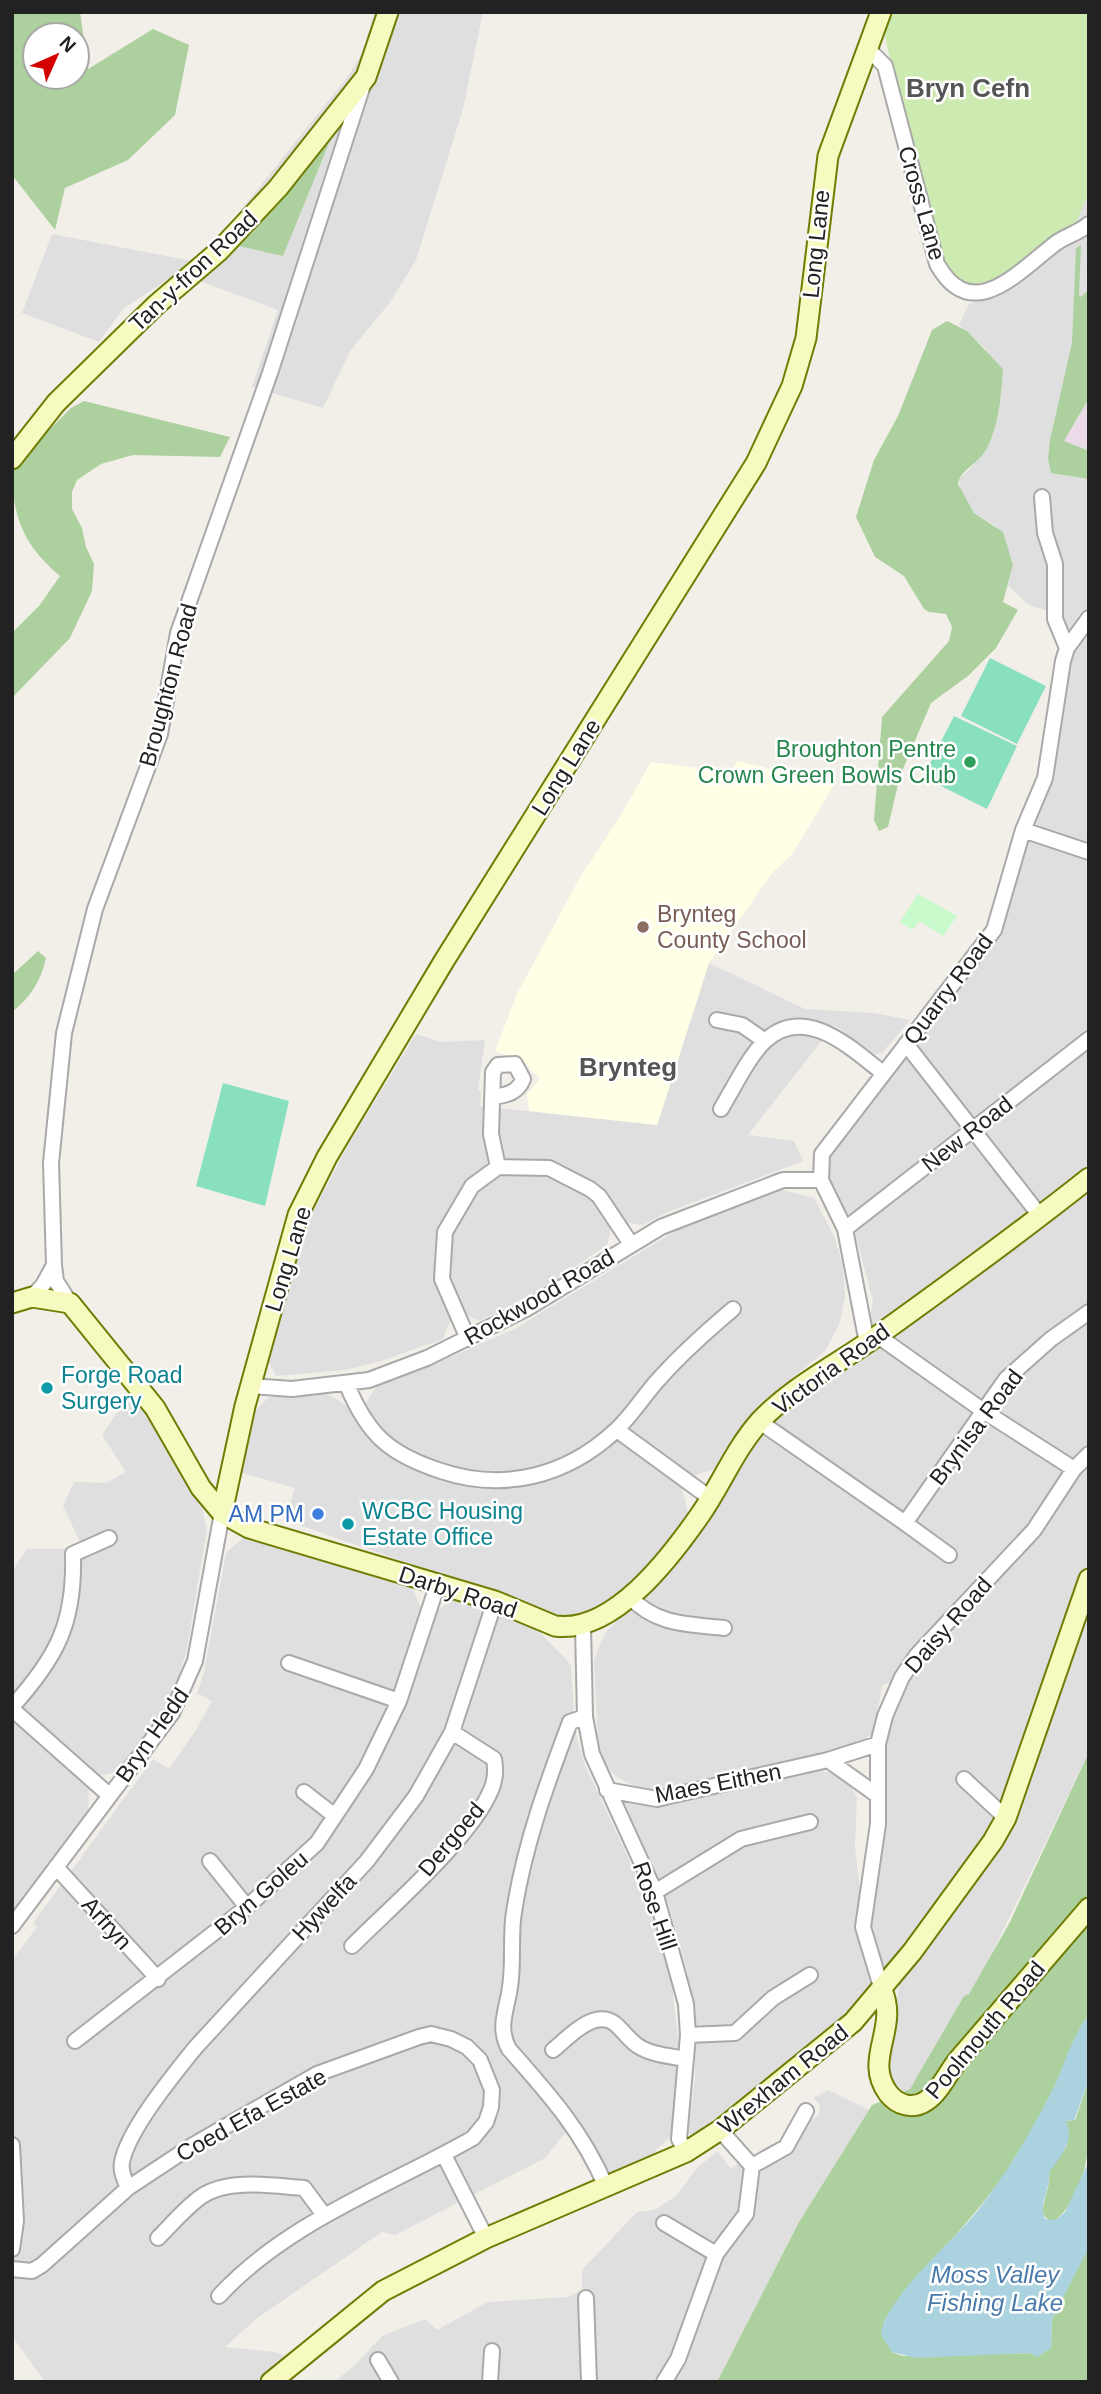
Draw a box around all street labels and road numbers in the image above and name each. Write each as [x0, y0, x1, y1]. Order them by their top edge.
street label: Cross Lane [893, 143, 951, 263]
street label: Long Lane [797, 189, 835, 299]
street label: Tan-y-fron Road [124, 205, 262, 337]
street label: Broughton Road [134, 601, 202, 769]
street label: Long Lane [526, 714, 606, 820]
street label: Quarry Road [898, 929, 998, 1049]
street label: New Road [917, 1091, 1017, 1177]
street label: Long Lane [260, 1203, 316, 1315]
street label: Rockwood Road [459, 1244, 619, 1350]
street label: Victoria Road [768, 1318, 894, 1420]
street label: Brynisa Road [924, 1364, 1028, 1490]
street label: Darby Road [396, 1561, 520, 1623]
street label: Daisy Road [899, 1572, 997, 1678]
street label: Bryn Hedd [110, 1683, 194, 1787]
street label: Maes Eithen [653, 1758, 783, 1808]
street label: Dergoed [413, 1797, 489, 1881]
street label: Bryn Goleu [209, 1845, 313, 1941]
street label: Rose Hill [628, 1858, 682, 1954]
street label: Hywelfa [287, 1868, 362, 1946]
street label: Arfryn [77, 1892, 137, 1954]
street label: Poolmouth Road [920, 1956, 1050, 2104]
street label: Wrexham Road [713, 2019, 853, 2139]
street label: Coed Efa Estate [171, 2063, 331, 2167]

